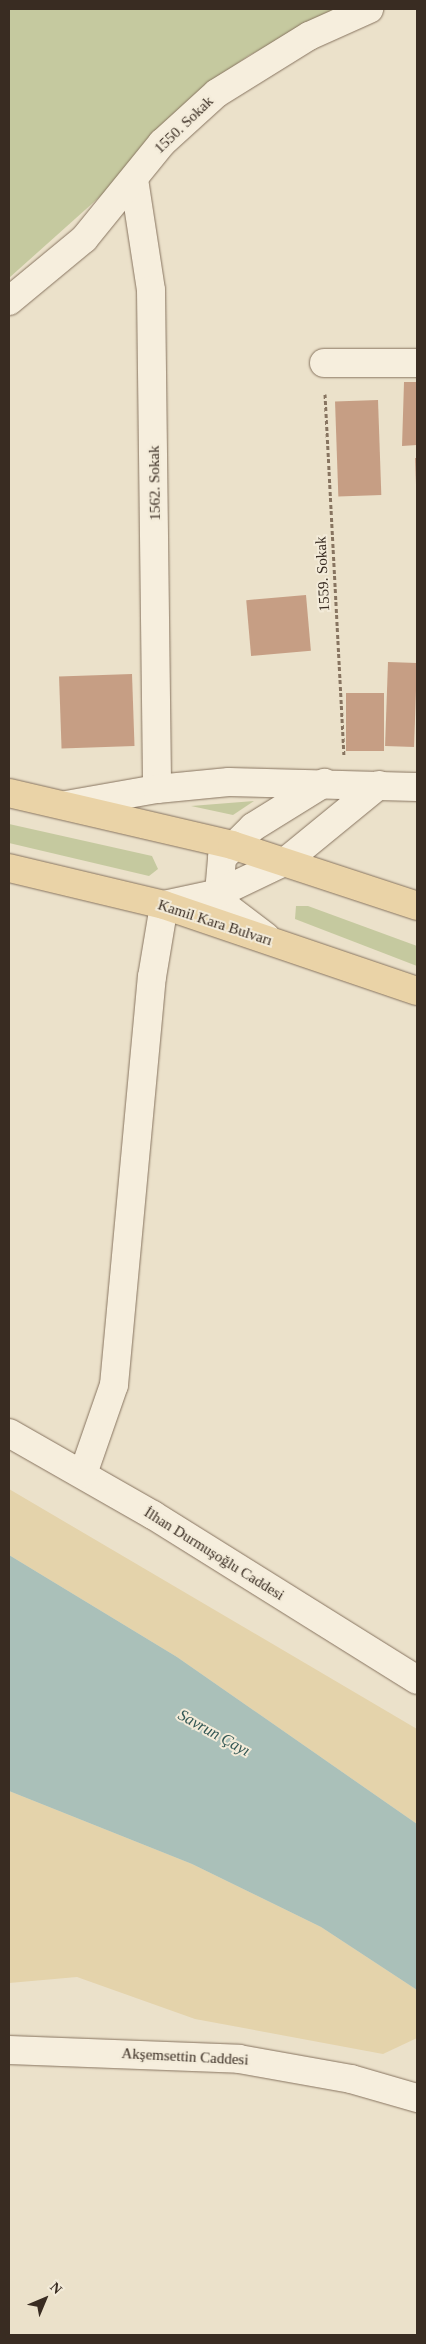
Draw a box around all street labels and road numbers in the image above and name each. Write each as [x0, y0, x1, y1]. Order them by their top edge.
street label: 1550. Sokak [151, 92, 217, 158]
street label: 1562. Sokak [145, 445, 165, 521]
street label: 1559. Sokak [312, 536, 334, 612]
street label: Kamil Kara Bulvarı [156, 896, 274, 950]
street label: İlhan Durmuşoğlu Caddesi [141, 1504, 287, 1604]
street label: Akşemsettin Caddesi [121, 2045, 249, 2069]

